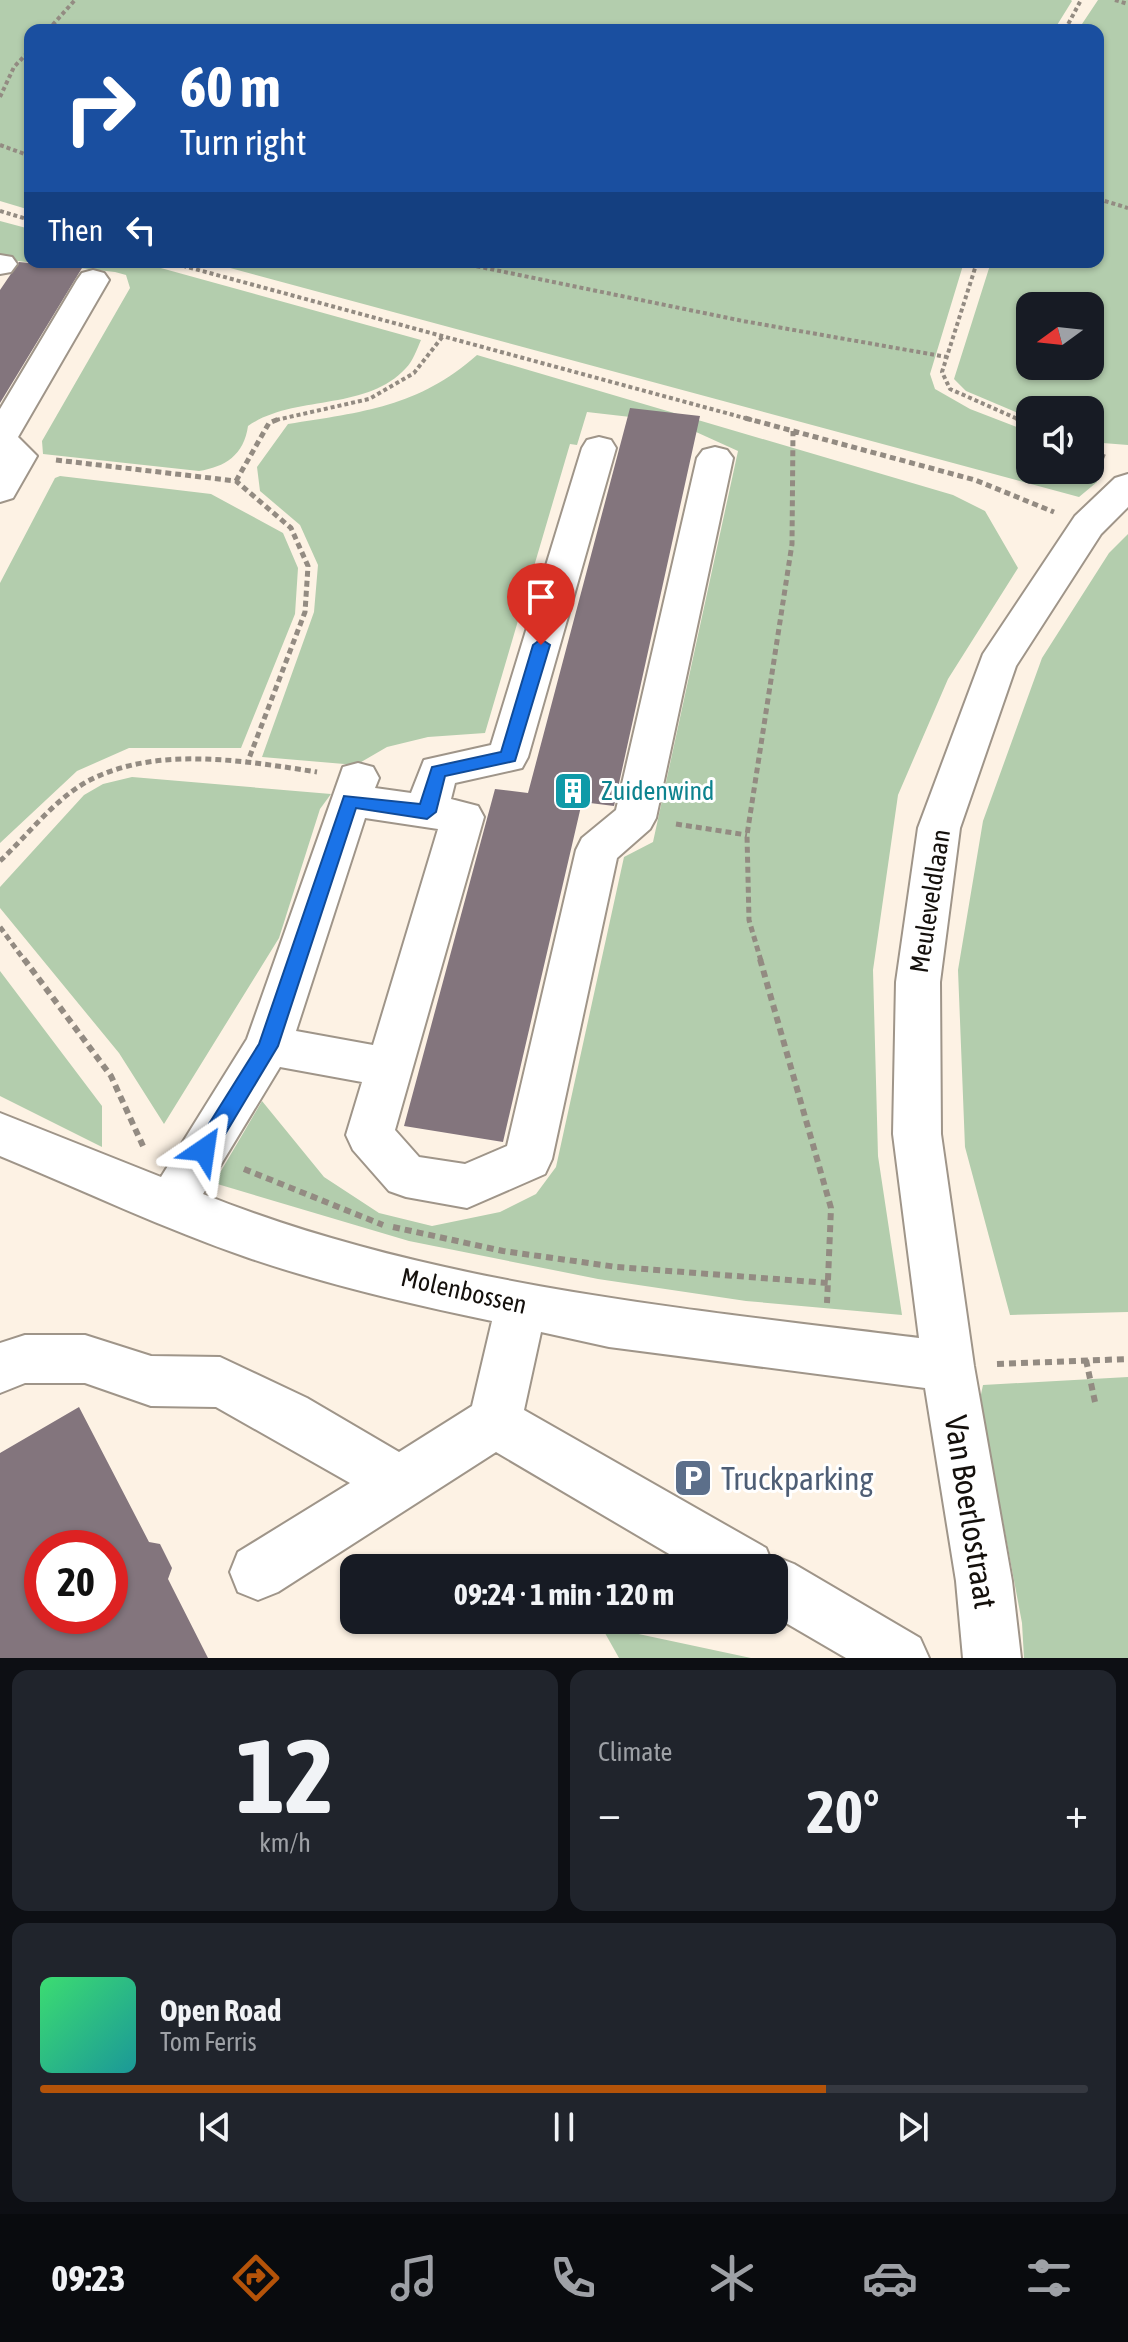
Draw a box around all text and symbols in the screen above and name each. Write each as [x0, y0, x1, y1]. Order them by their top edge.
text: 60 m [180, 55, 281, 119]
icon: right [48, 56, 152, 160]
text: Turn right [180, 121, 307, 163]
icon: left [119, 208, 163, 252]
text: Then [48, 213, 103, 247]
north arrow [1016, 292, 1104, 380]
map controls [1016, 292, 1104, 484]
button: sound [1016, 396, 1104, 484]
pin [507, 563, 575, 645]
icon: arrive [519, 575, 563, 619]
building icon: Zuidenwind [552, 770, 594, 812]
place label: Zuidenwind [601, 776, 714, 806]
street label: Meuleveldlaan [904, 827, 956, 975]
position arrow [162, 1108, 246, 1192]
street label: Molenbossen [398, 1262, 530, 1320]
street label: Van Boerlostraat [937, 1413, 1005, 1611]
parking icon: Truckparking [672, 1457, 714, 1499]
place label: Truckparking [721, 1460, 873, 1497]
speed limit sign: 20 [24, 1530, 128, 1634]
text: 09:24 · 1 min · 120 m [454, 1577, 674, 1611]
text: 12 [236, 1716, 334, 1835]
text: Climate [598, 1737, 672, 1767]
text: 20° [807, 1777, 879, 1846]
text: − [598, 1787, 621, 1837]
text: + [1065, 1787, 1088, 1837]
text: km/h [259, 1828, 311, 1858]
text: Open Road [160, 1993, 281, 2027]
text: Tom Ferris [160, 2027, 257, 2057]
icon: previous [193, 2105, 237, 2149]
icon: pause [542, 2105, 586, 2149]
icon: next [891, 2105, 935, 2149]
icon: directions [228, 2250, 284, 2306]
icon: music [386, 2250, 442, 2306]
icon: phone [545, 2250, 601, 2306]
icon: climate [704, 2250, 760, 2306]
icon: car [862, 2250, 918, 2306]
icon: filters [1021, 2250, 1077, 2306]
text: 09:23 [51, 2257, 125, 2299]

